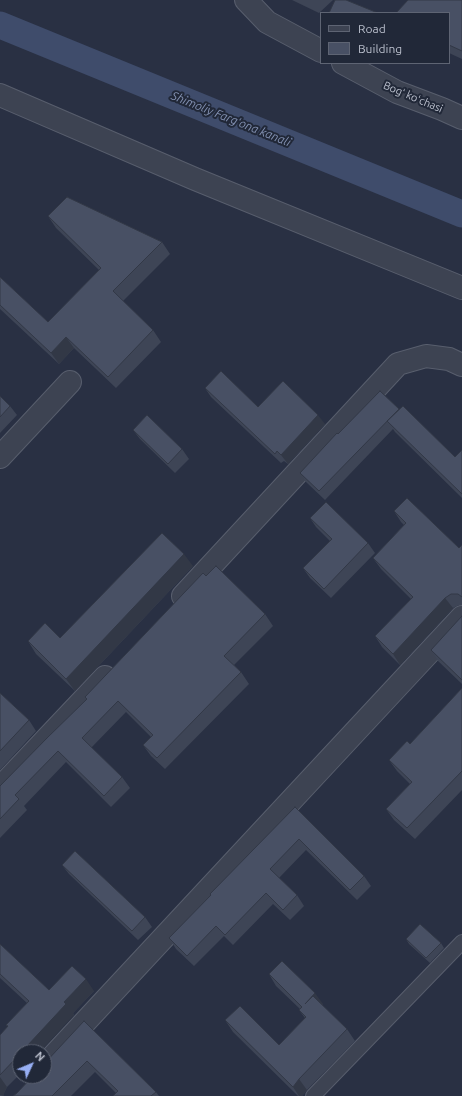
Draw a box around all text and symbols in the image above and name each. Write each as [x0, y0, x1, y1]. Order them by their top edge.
legend [320, 12, 450, 64]
text: Road [358, 22, 386, 35]
text: Building [358, 42, 402, 55]
street label: Bogʻ koʻchasi [381, 79, 445, 115]
water label: Shimoliy Fargʻona kanali [169, 88, 293, 150]
north arrow [12, 1044, 52, 1084]
text: N [33, 1049, 47, 1063]

